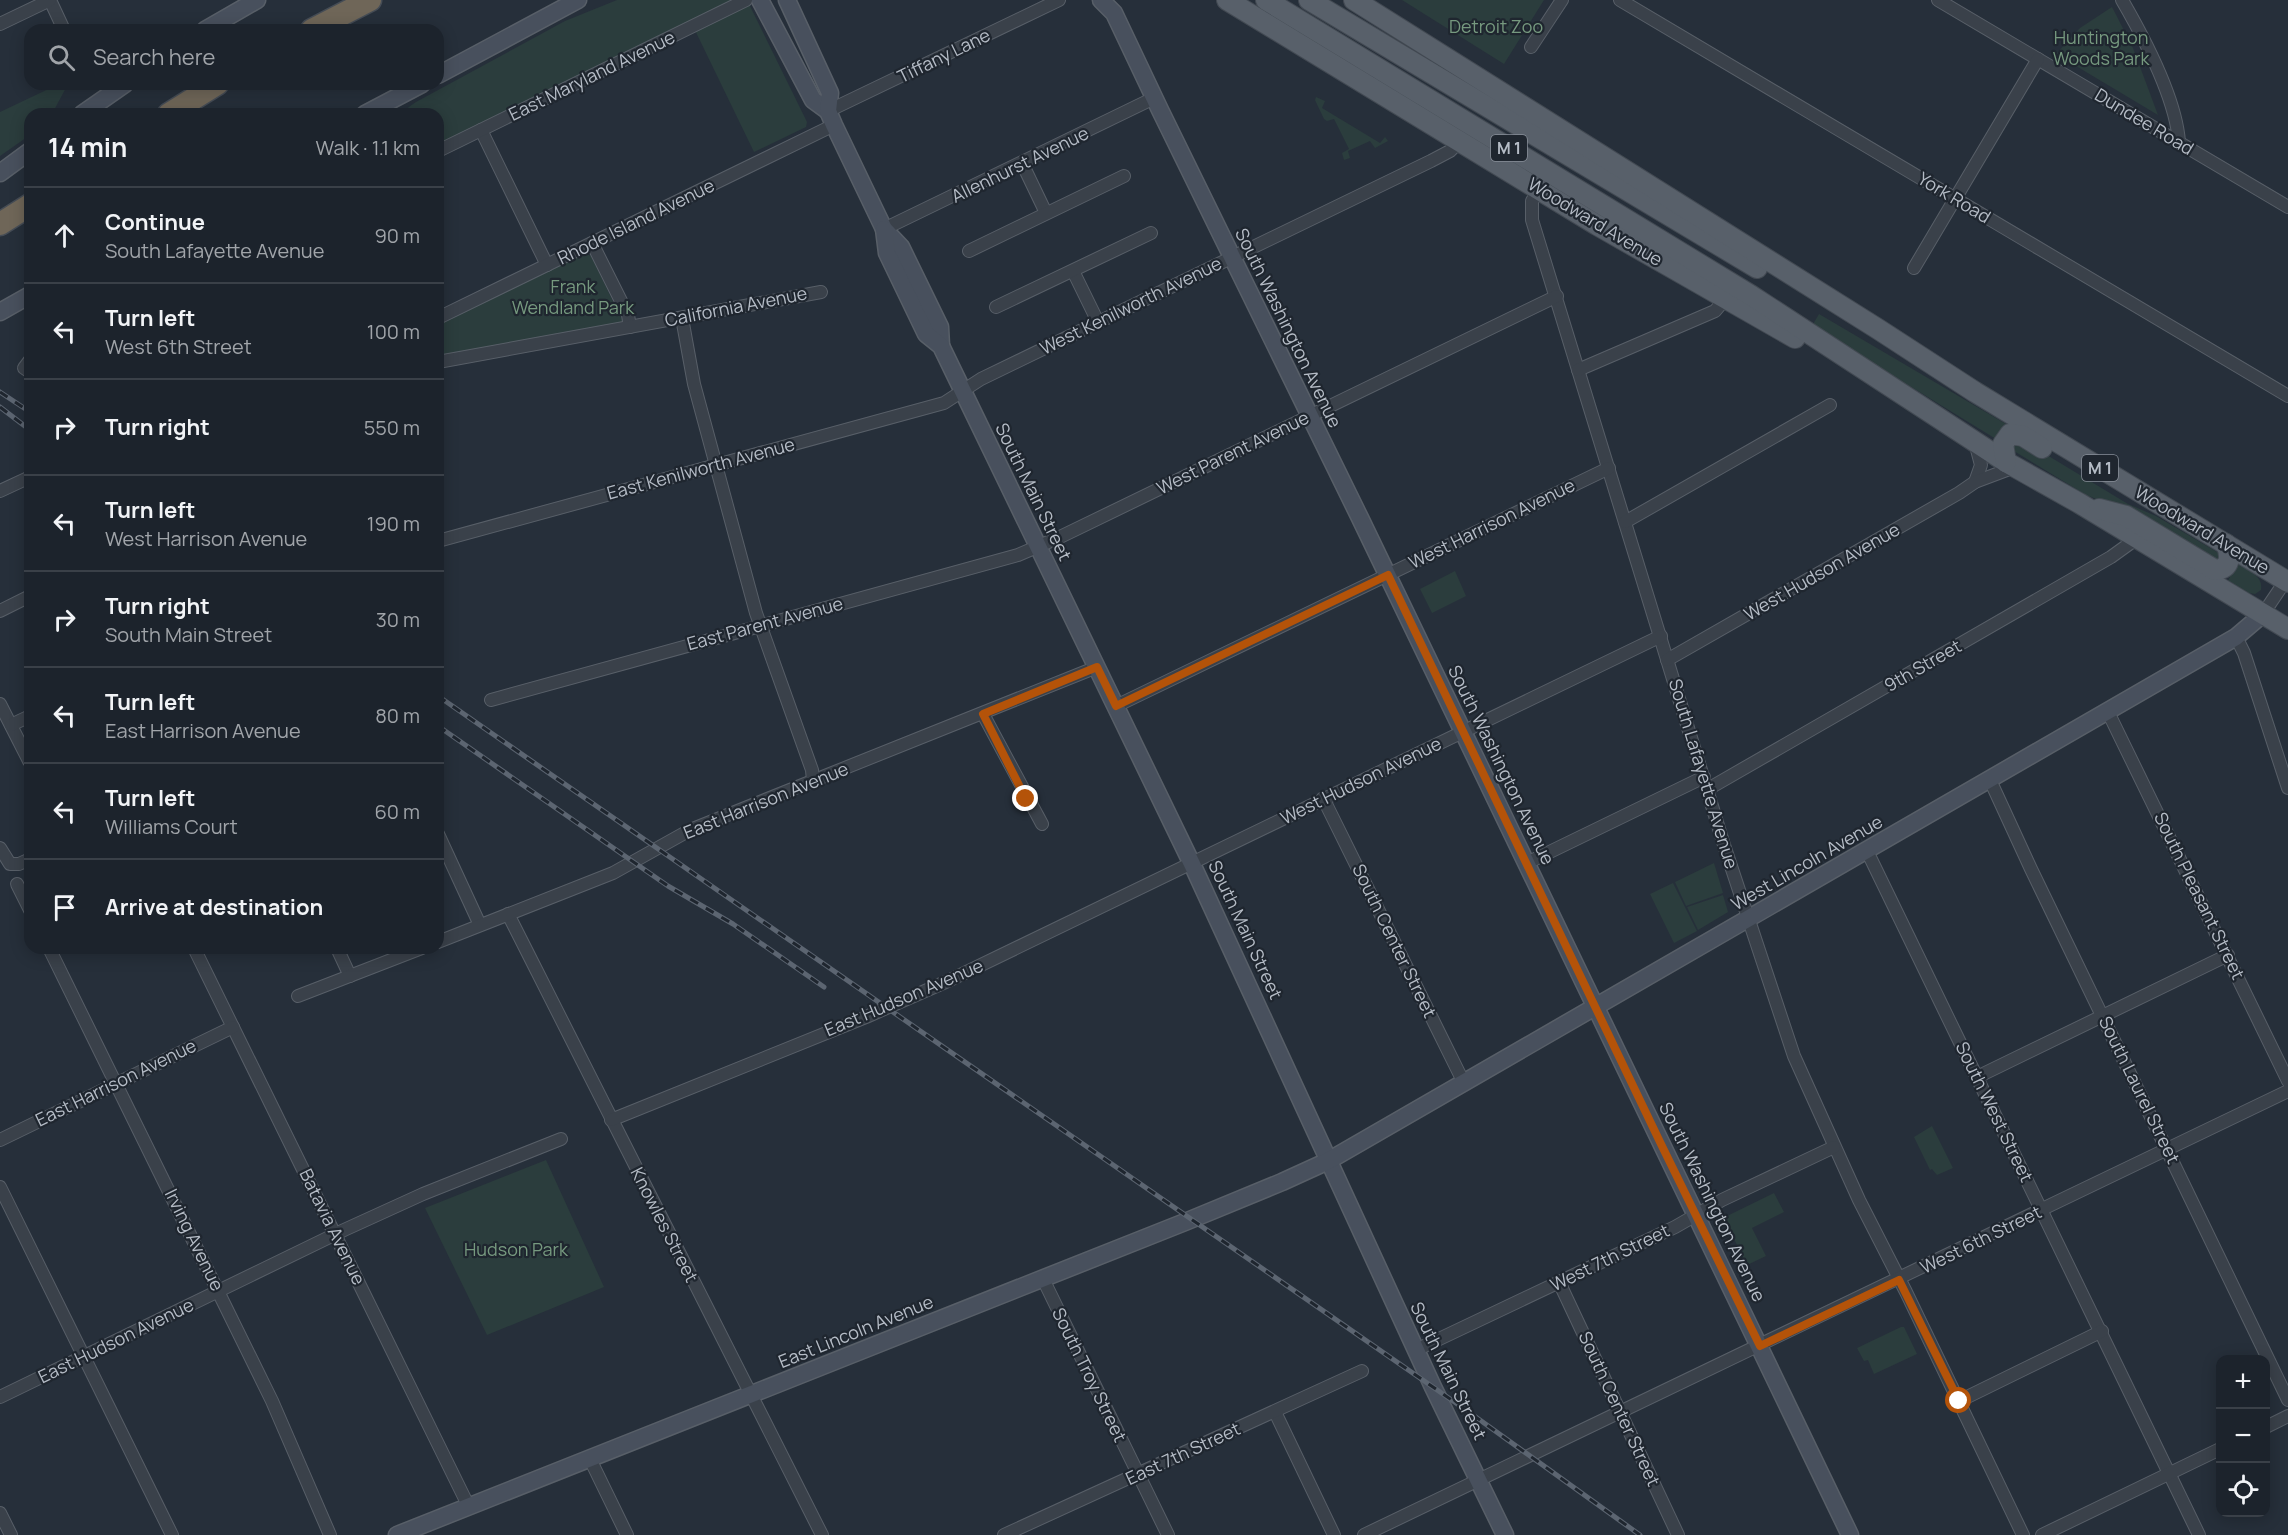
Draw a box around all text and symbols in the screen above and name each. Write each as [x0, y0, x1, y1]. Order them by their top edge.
park label: Detroit Zoo [1449, 14, 1543, 38]
street label: Tiffany Lane [893, 22, 994, 88]
search box [24, 24, 444, 90]
street label: East Maryland Avenue [504, 24, 679, 126]
park label: Huntington Woods Park [2053, 25, 2150, 70]
icon: search [45, 41, 78, 74]
text: Search here [93, 42, 215, 72]
street label: Dundee Road [2091, 82, 2198, 160]
street label: Allenhurst Avenue [947, 120, 1092, 208]
text: 14 min [48, 129, 127, 165]
text: Walk · 1.1 km [316, 134, 420, 161]
road number: M 1 [1491, 135, 1527, 161]
street label: York Road [1914, 166, 1995, 228]
street label: Woodward Avenue [1524, 171, 1667, 271]
street label: Rhode Island Avenue [553, 173, 718, 270]
text: Continue [105, 207, 205, 237]
icon: ahead [48, 219, 81, 252]
text: 90 m [374, 222, 420, 249]
street label: South Washington Avenue [1230, 224, 1348, 431]
text: South Lafayette Avenue [105, 237, 324, 264]
street label: West Kenilworth Avenue [1036, 251, 1226, 360]
park label: Frank Wendland Park [512, 274, 635, 319]
street label: California Avenue [663, 280, 809, 332]
text: Turn left [105, 303, 195, 333]
icon: left [48, 315, 81, 348]
text: 100 m [367, 318, 420, 345]
text: West 6th Street [105, 333, 252, 360]
street label: West Parent Avenue [1152, 405, 1313, 499]
icon: right [48, 411, 81, 444]
text: Turn right [105, 412, 210, 442]
text: 550 m [364, 414, 420, 441]
street label: South Main Street [990, 419, 1078, 564]
street label: East Kenilworth Avenue [604, 431, 797, 505]
road number: M 1 [2082, 455, 2118, 481]
street label: West Harrison Avenue [1404, 472, 1579, 574]
street label: Woodward Avenue [2131, 479, 2274, 579]
text: Turn left [105, 495, 195, 525]
icon: left [48, 507, 81, 540]
text: 190 m [367, 510, 420, 537]
street label: West Hudson Avenue [1739, 517, 1904, 626]
text: West Harrison Avenue [105, 525, 307, 552]
text: Turn right [105, 591, 210, 621]
street label: East Parent Avenue [684, 591, 845, 655]
icon: right [48, 603, 81, 636]
text: 30 m [376, 606, 420, 633]
text: South Main Street [105, 621, 272, 648]
street label: 9th Street [1879, 633, 1966, 697]
street label: South Washington Avenue [1443, 661, 1561, 868]
street label: South Lafayette Avenue [1664, 676, 1744, 872]
text: Turn left [105, 687, 195, 717]
icon: left [48, 699, 81, 732]
text: 80 m [375, 702, 420, 729]
text: East Harrison Avenue [105, 717, 301, 744]
street label: West Hudson Avenue [1276, 731, 1445, 830]
street label: East Harrison Avenue [680, 756, 852, 844]
text: Turn left [105, 783, 195, 813]
route end [1012, 785, 1038, 811]
icon: left [48, 795, 81, 828]
text: 60 m [374, 798, 420, 825]
street label: South Pleasant Street [2149, 808, 2251, 983]
street label: West Lincoln Avenue [1726, 809, 1887, 915]
text: Williams Court [105, 813, 238, 840]
street label: South Main Street [1203, 856, 1289, 1003]
street label: South Center Street [1347, 860, 1443, 1021]
icon: arrive [48, 891, 81, 924]
text: Arrive at destination [105, 892, 323, 922]
street label: East Hudson Avenue [821, 953, 987, 1041]
street label: South Laurel Street [2094, 1012, 2186, 1167]
street label: East Harrison Avenue [31, 1033, 200, 1131]
street label: South West Street [1951, 1037, 2039, 1186]
street label: South Washington Avenue [1654, 1098, 1772, 1305]
street label: Knowles Street [626, 1163, 704, 1286]
street label: Batavia Avenue [294, 1164, 371, 1289]
street label: Irving Avenue [160, 1185, 230, 1295]
street label: West 6th Street [1916, 1199, 2045, 1279]
street label: West 7th Street [1546, 1218, 1673, 1296]
park label: Hudson Park [464, 1237, 569, 1261]
street label: East Lincoln Avenue [775, 1289, 937, 1373]
street label: East Hudson Avenue [34, 1292, 197, 1388]
street label: South Main Street [1405, 1298, 1493, 1443]
street label: South Troy Street [1047, 1304, 1133, 1446]
street label: South Center Street [1574, 1327, 1666, 1490]
map controls [2216, 1355, 2270, 1517]
button: + [2216, 1355, 2270, 1409]
route start [1945, 1387, 1971, 1413]
button: − [2216, 1409, 2270, 1463]
street label: East 7th Street [1121, 1416, 1244, 1490]
button: locate [2216, 1463, 2270, 1517]

